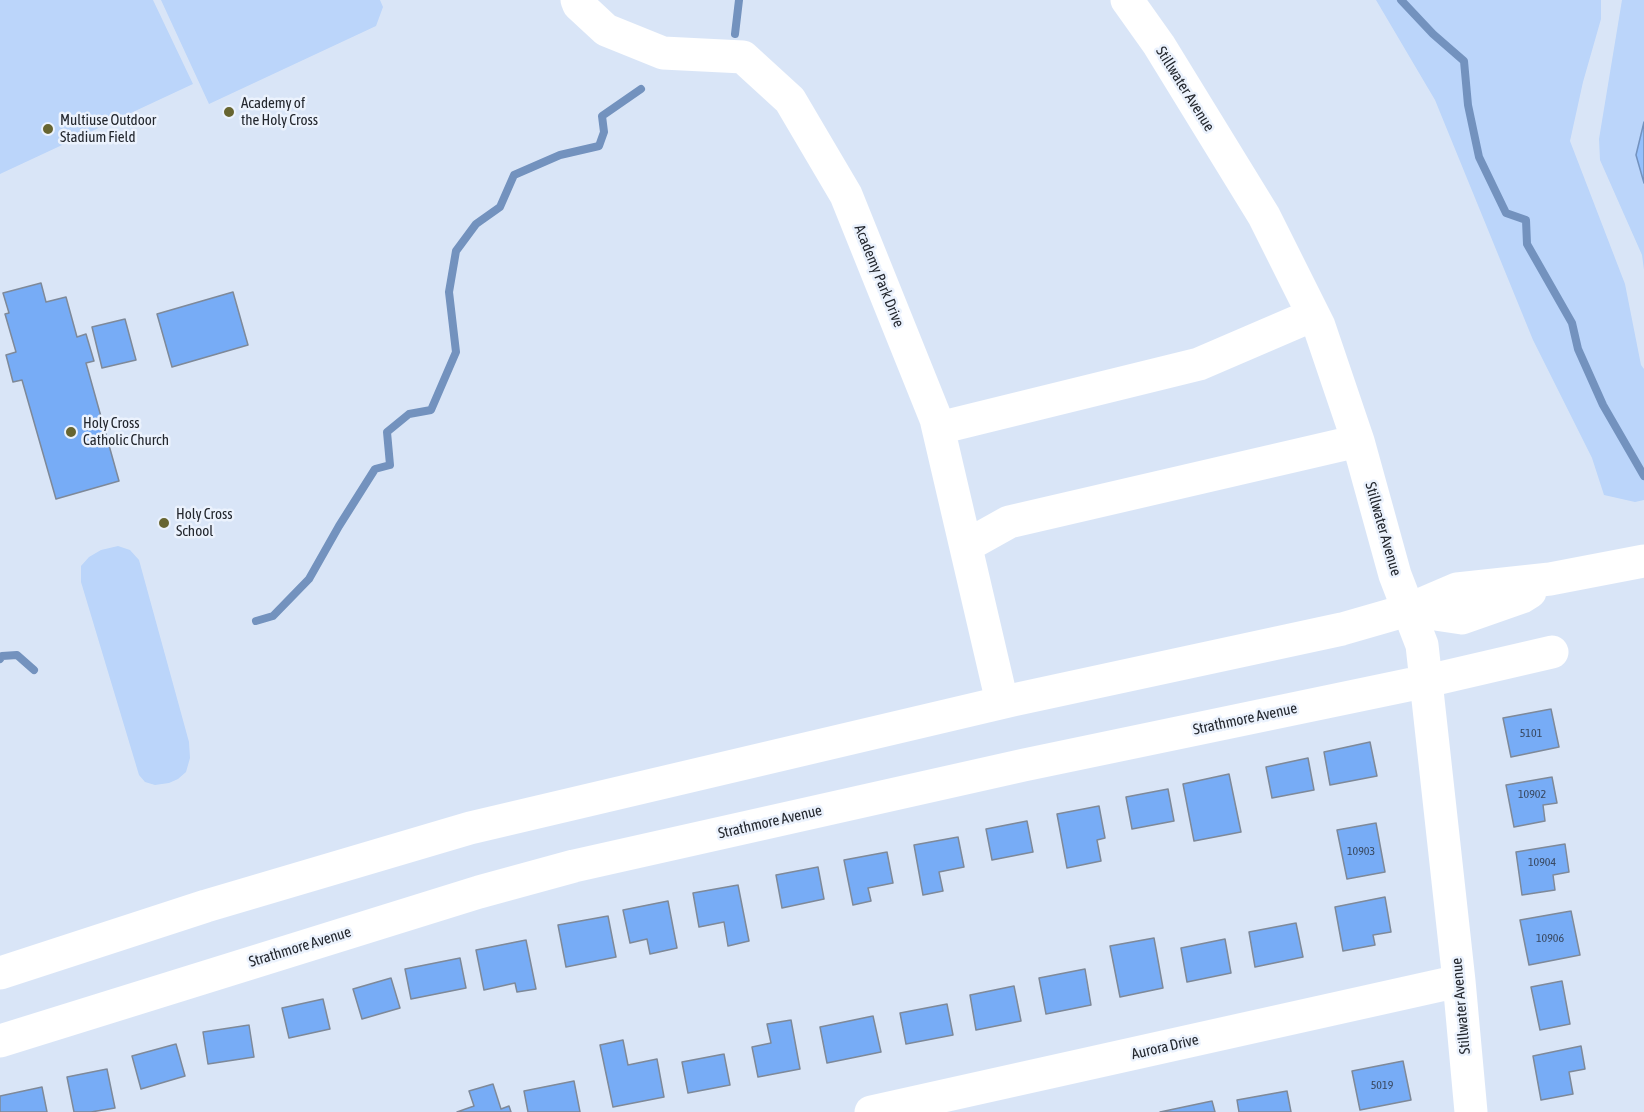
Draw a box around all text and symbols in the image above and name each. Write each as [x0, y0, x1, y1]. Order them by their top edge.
street label: Stillwater Avenue [1152, 43, 1218, 135]
place label: Academy of the Holy Cross [241, 94, 318, 129]
marker: Academy of the Holy Cross [222, 105, 236, 119]
place label: Multiuse Outdoor Stadium Field [60, 111, 156, 146]
marker: Multiuse Outdoor Stadium Field [41, 122, 55, 136]
street label: Academy Park Drive [850, 222, 908, 330]
place label: Holy Cross Catholic Church [83, 414, 169, 449]
marker: Holy Cross Catholic Church [64, 425, 78, 439]
street label: Stillwater Avenue [1361, 480, 1405, 578]
place label: Holy Cross School [176, 505, 233, 540]
marker: Holy Cross School [157, 516, 171, 530]
street label: Strathmore Avenue [1191, 699, 1299, 739]
house number: 5101 [1520, 726, 1542, 740]
house number: 10902 [1518, 787, 1546, 801]
street label: Strathmore Avenue [716, 801, 824, 843]
house number: 10903 [1347, 844, 1375, 858]
house number: 10904 [1528, 855, 1556, 869]
street label: Strathmore Avenue [247, 923, 353, 971]
house number: 10906 [1536, 931, 1564, 945]
street label: Stillwater Avenue [1448, 957, 1474, 1055]
street label: Aurora Drive [1130, 1031, 1200, 1063]
house number: 5019 [1371, 1078, 1393, 1092]

